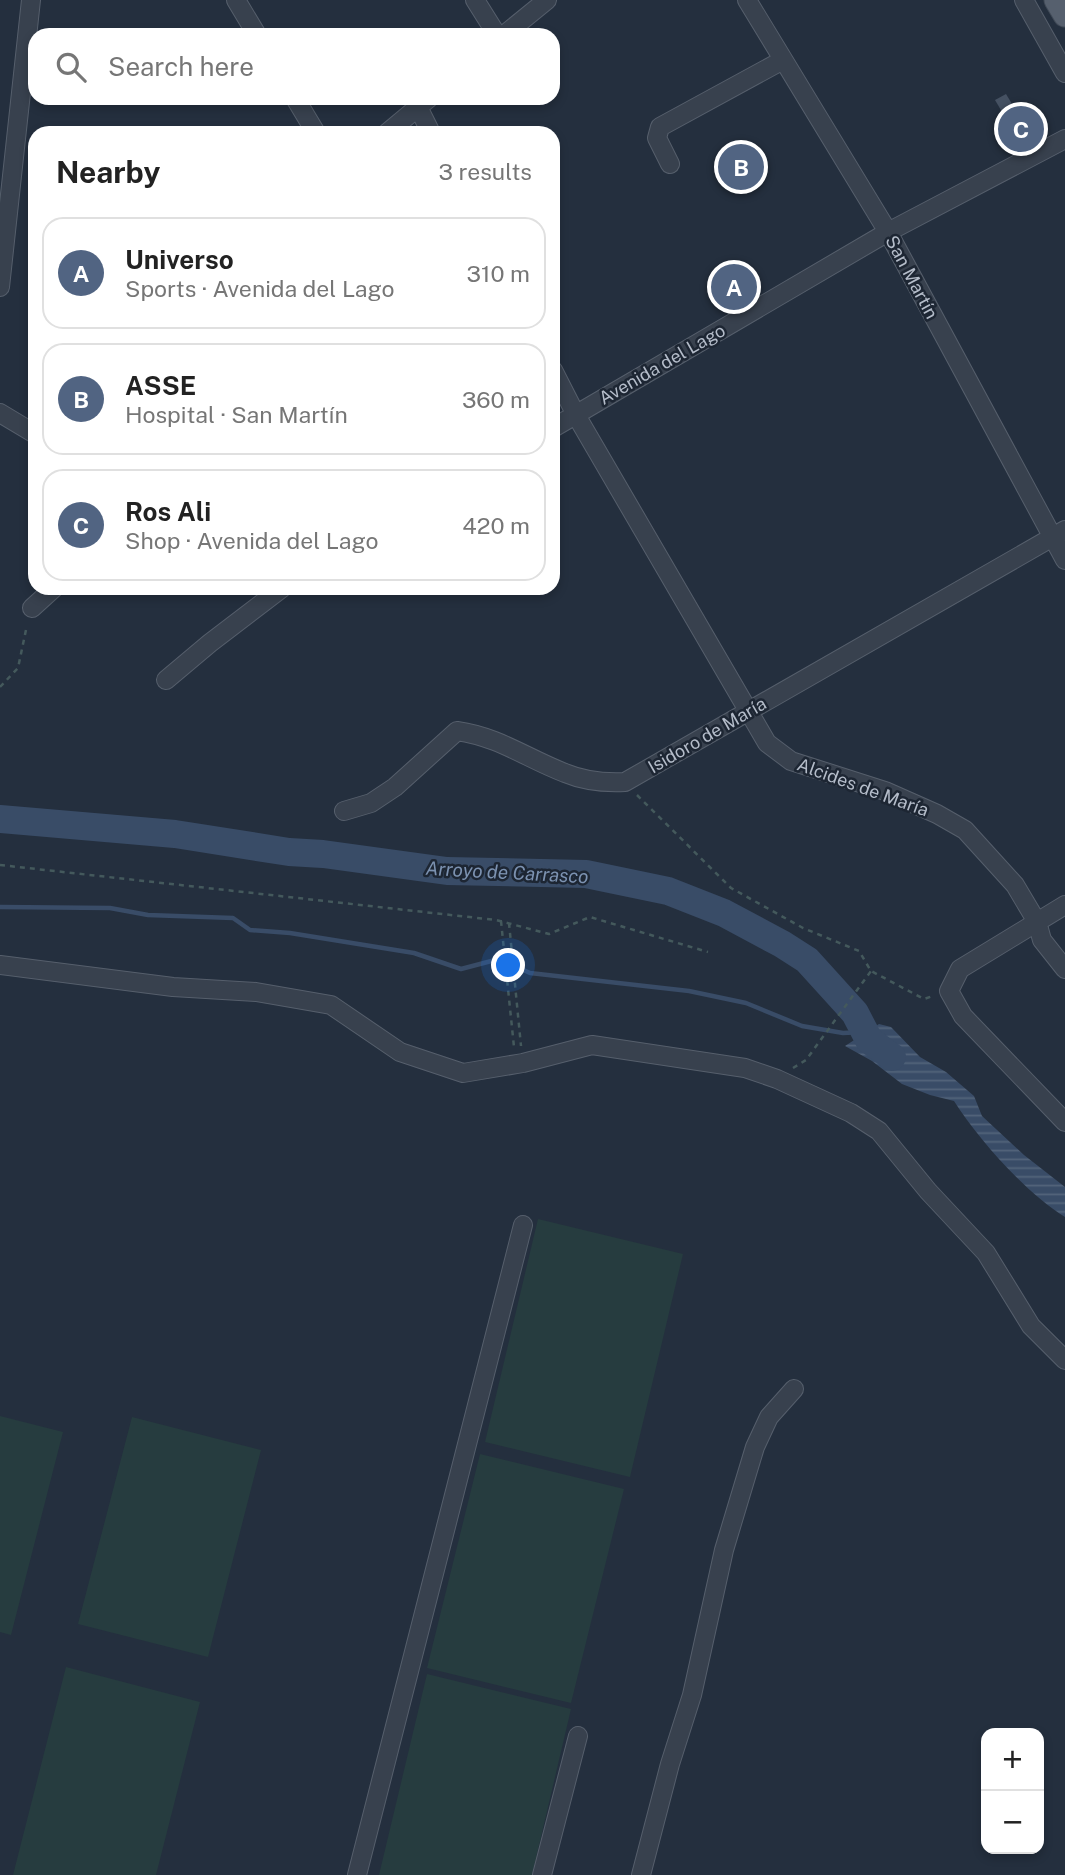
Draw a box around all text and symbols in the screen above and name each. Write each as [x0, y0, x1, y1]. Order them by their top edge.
search box [28, 28, 560, 105]
icon: search [52, 48, 90, 86]
text: Search here [108, 51, 254, 82]
pin: C [998, 103, 1044, 155]
pin: B [718, 141, 764, 193]
text: Nearby [56, 154, 160, 190]
text: 3 results [438, 158, 532, 185]
street label: San Martín [881, 232, 943, 322]
text: Universo [125, 244, 234, 275]
text: A [73, 260, 89, 287]
text: 310 m [467, 260, 530, 287]
pin: A [711, 261, 757, 313]
text: Sports · Avenida del Lago [125, 275, 394, 302]
street label: Avenida del Lago [595, 319, 729, 409]
text: ASSE [125, 370, 196, 401]
text: B [73, 386, 89, 413]
text: 360 m [462, 386, 530, 413]
text: Hospital · San Martín [125, 401, 348, 428]
text: Ros Ali [125, 496, 211, 527]
text: C [73, 512, 89, 539]
text: 420 m [462, 512, 530, 539]
text: Shop · Avenida del Lago [125, 527, 378, 554]
street label: Isidoro de María [644, 693, 770, 777]
street label: Alcides de María [794, 753, 932, 821]
water label: Arroyo de Carrasco [425, 857, 589, 887]
your location [491, 948, 525, 982]
map controls [981, 1728, 1044, 1854]
button: + [981, 1728, 1044, 1791]
button: − [981, 1791, 1044, 1854]

